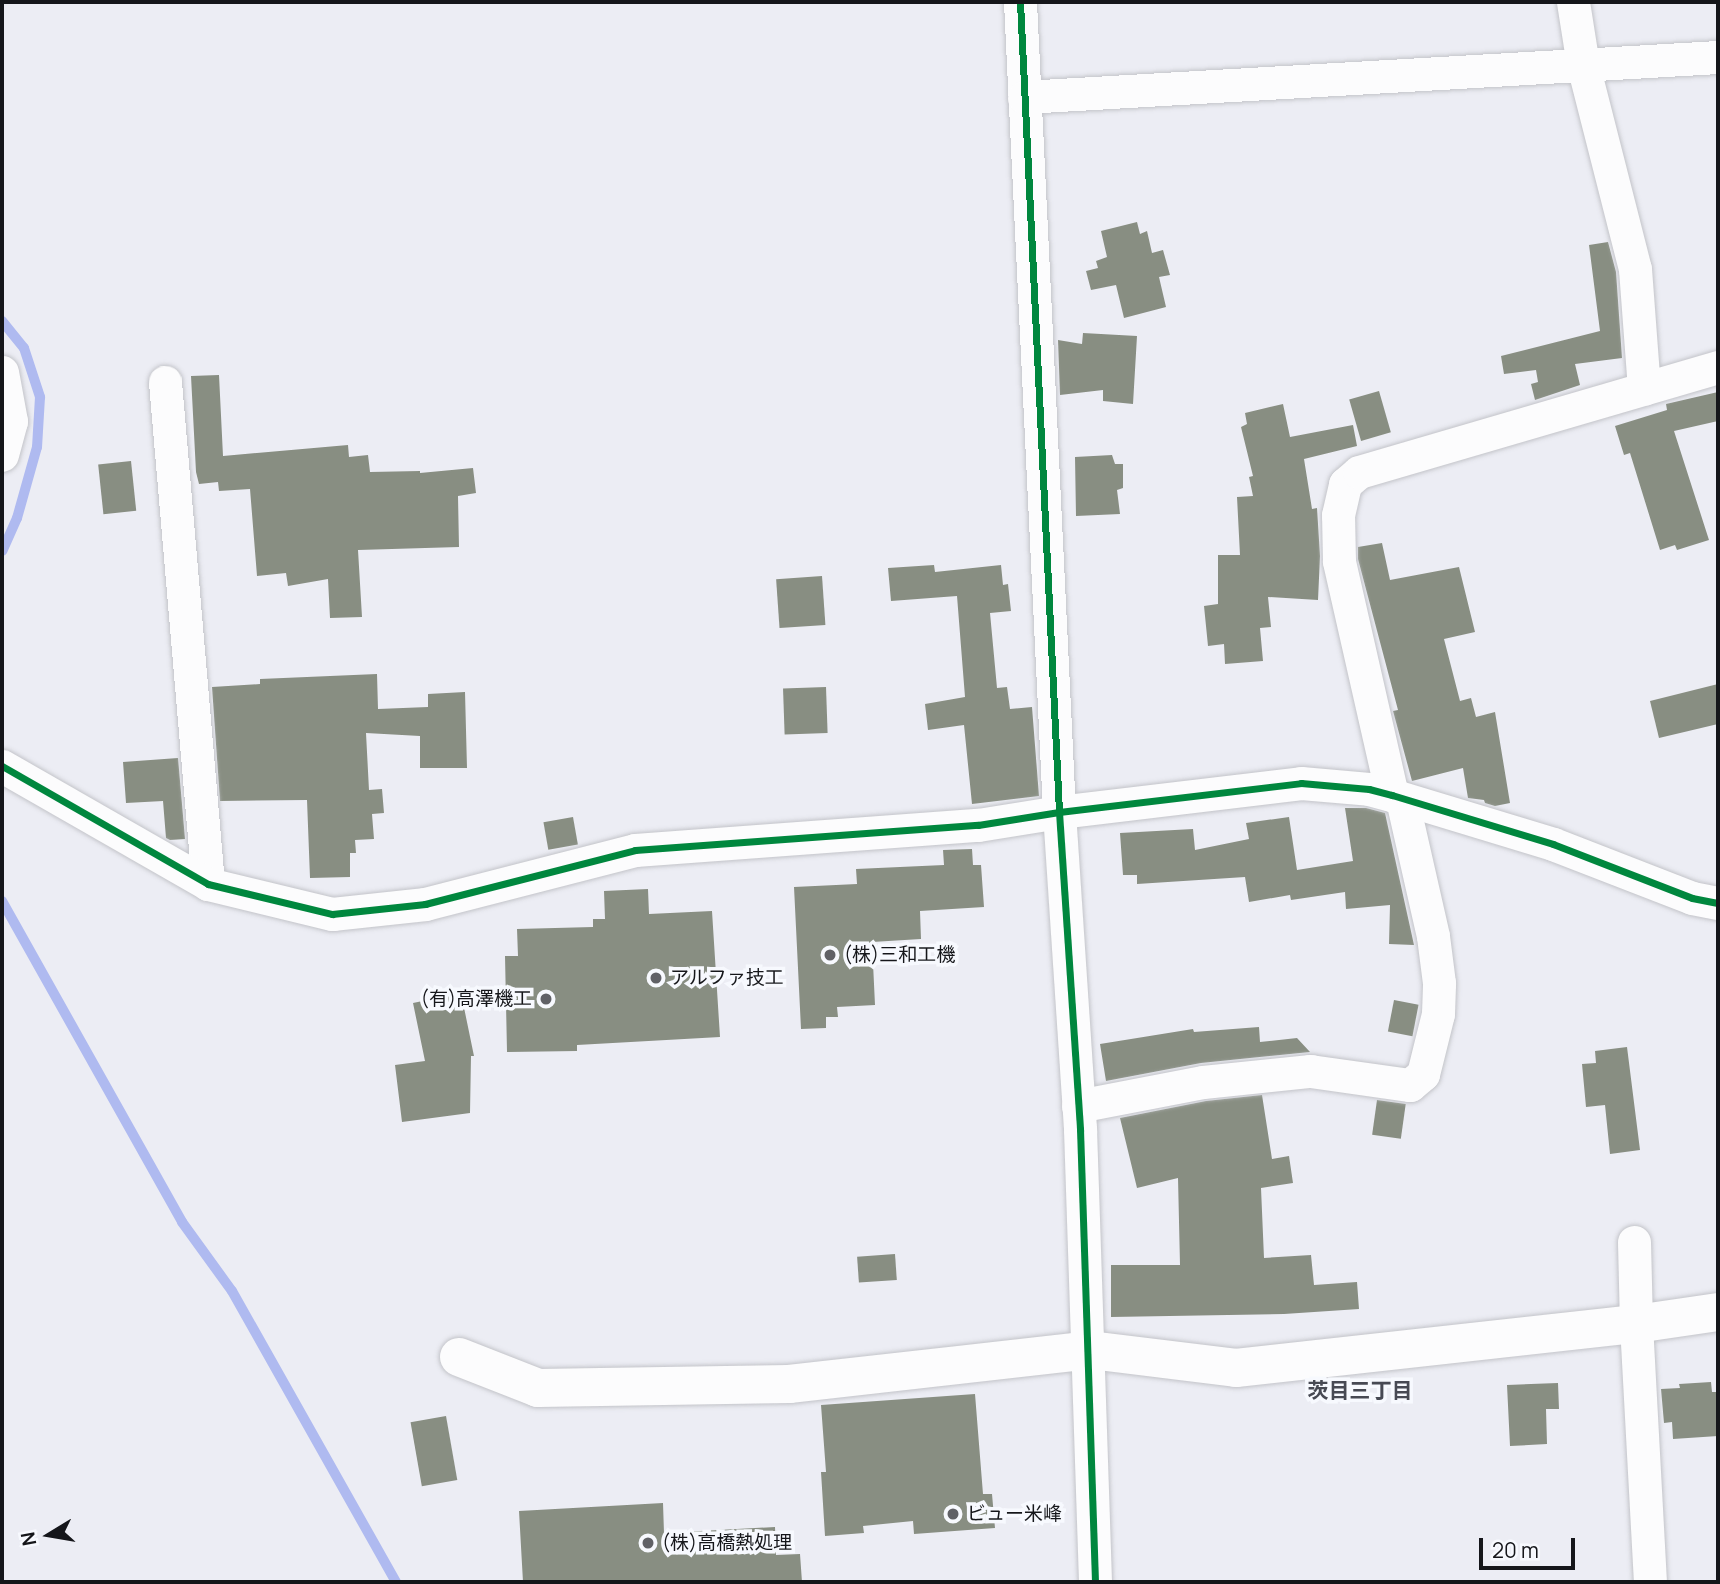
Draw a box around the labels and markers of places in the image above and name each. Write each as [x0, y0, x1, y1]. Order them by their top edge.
place label: (株)三和工機 [844, 944, 955, 966]
marker: (株)三和工機 [822, 947, 838, 963]
place label: アルファ技工 [670, 967, 784, 989]
marker: アルファ技工 [648, 970, 664, 986]
place label: (有)高澤機工 [421, 988, 532, 1010]
marker: (有)高澤機工 [538, 991, 554, 1007]
place label: ビュー米峰 [967, 1503, 1062, 1525]
marker: ビュー米峰 [945, 1506, 961, 1522]
place label: (株)高橋熱処理 [662, 1532, 792, 1554]
marker: (株)高橋熱処理 [640, 1535, 656, 1551]

